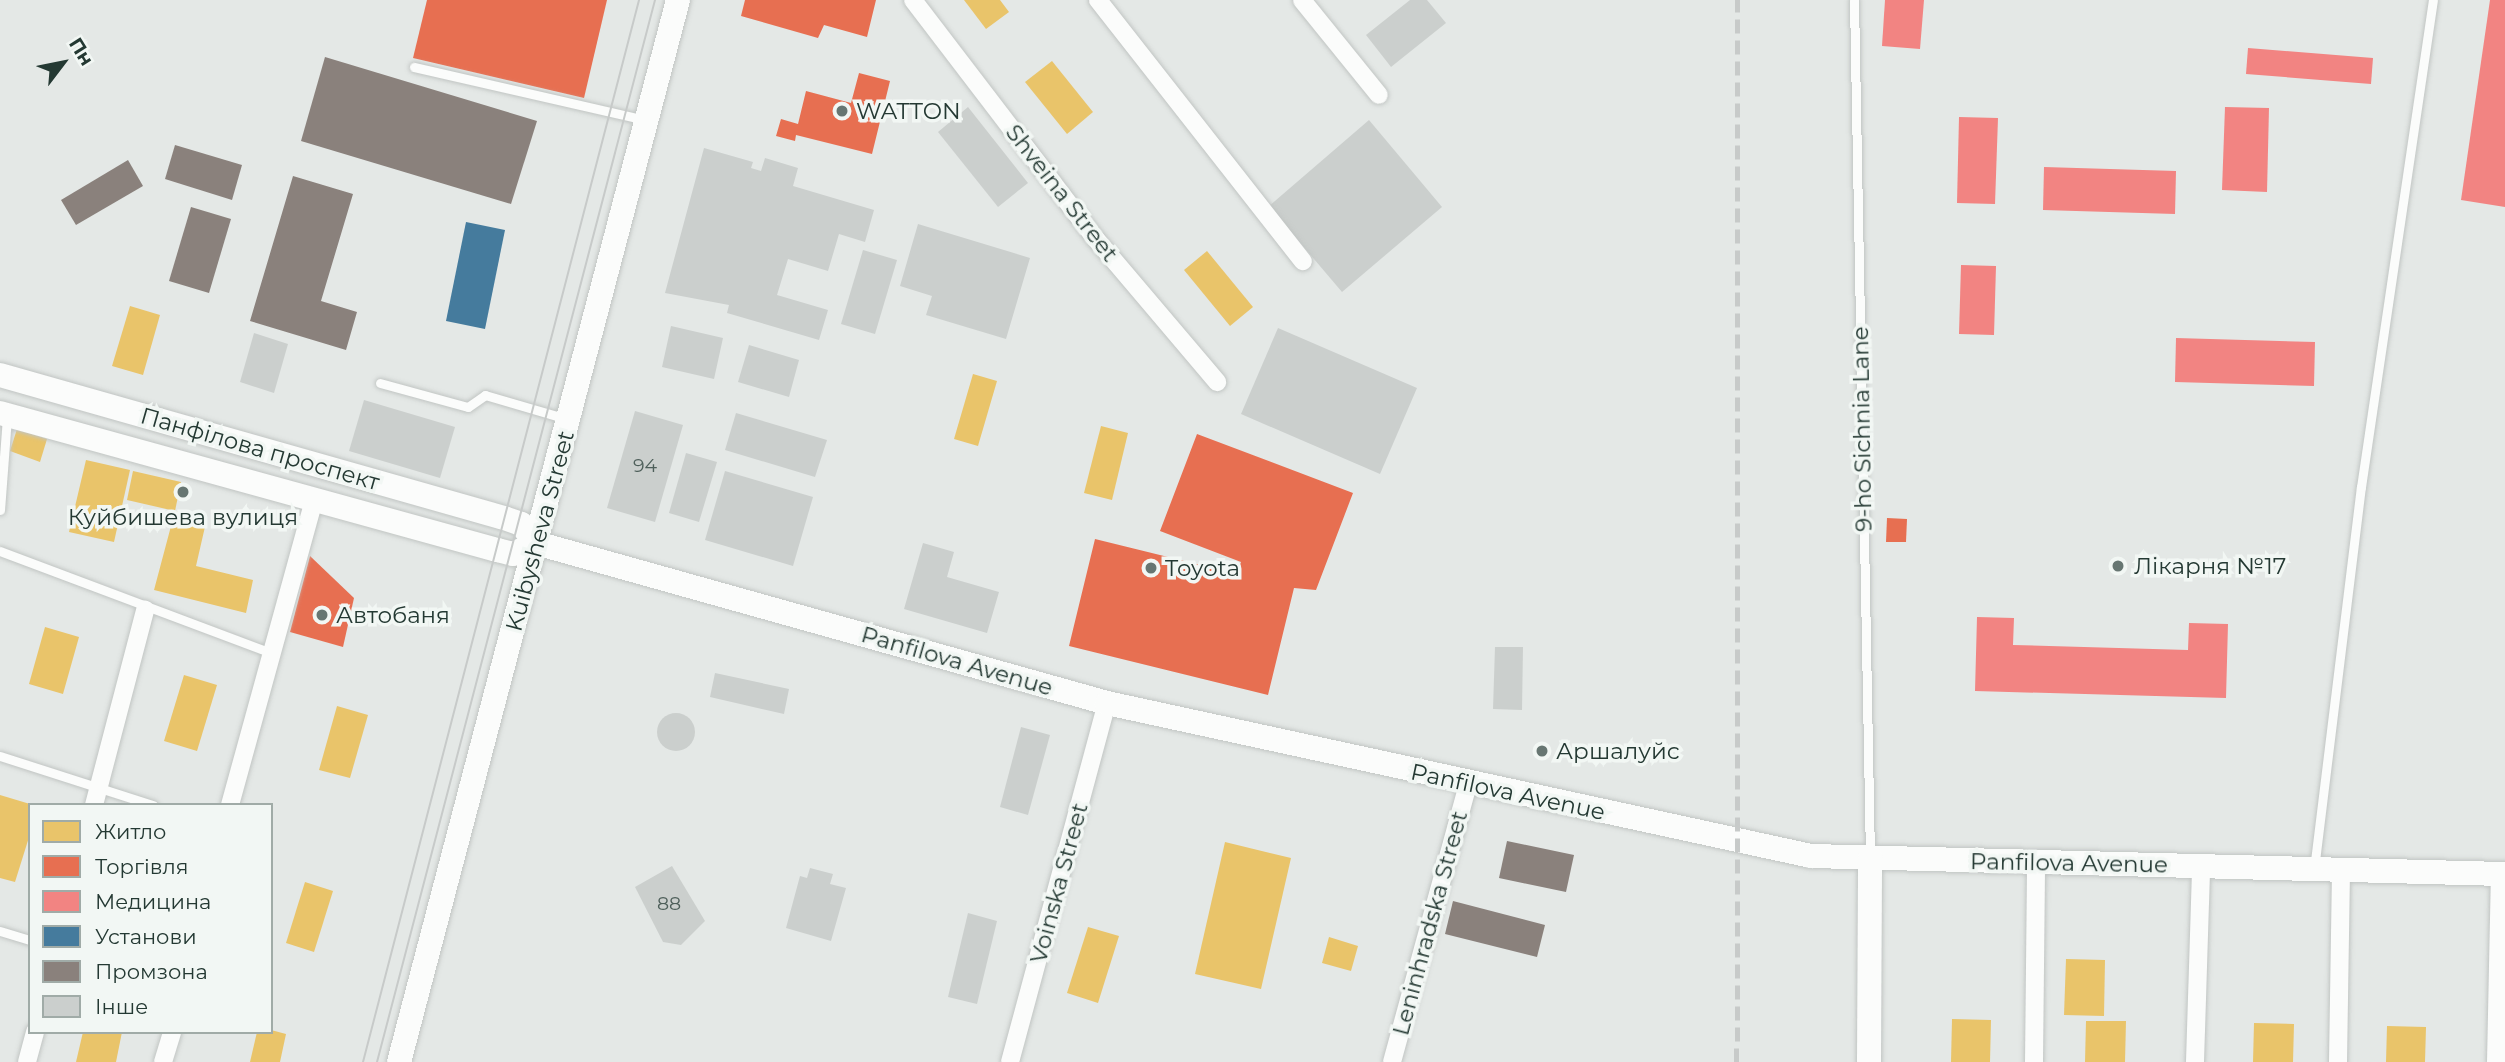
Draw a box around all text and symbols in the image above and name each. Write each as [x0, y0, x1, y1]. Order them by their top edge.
north arrow [28, 28, 98, 98]
text: Пн [64, 33, 99, 70]
place label: WATTON [856, 97, 961, 125]
marker: WATTON [834, 103, 850, 119]
street label: Shveina Street [1000, 119, 1124, 267]
street label: 9-ho Sichnia Lane [1846, 326, 1878, 532]
street label: Панфілова проспект [137, 402, 383, 496]
street label: Kuibysheva Street [500, 428, 580, 634]
house number: 94 [633, 455, 657, 477]
marker: Куйбишева вулиця [175, 484, 191, 500]
place label: Куйбишева вулиця [68, 503, 298, 531]
place label: Лікарня №17 [2134, 552, 2286, 580]
place label: Toyota [1165, 554, 1240, 582]
marker: Лікарня №17 [2108, 556, 2128, 576]
marker: Toyota [1143, 560, 1159, 576]
place label: Автобаня [336, 601, 450, 629]
marker: Автобаня [314, 607, 330, 623]
street label: Panfilova Avenue [858, 620, 1056, 702]
place label: Аршалуйс [1556, 737, 1680, 765]
marker: Аршалуйс [1534, 743, 1550, 759]
street label: Panfilova Avenue [1408, 758, 1608, 826]
street label: Voinska Street [1024, 800, 1094, 966]
legend [28, 803, 273, 1034]
street label: Leninhradska Street [1387, 808, 1473, 1038]
text: Житло [95, 819, 166, 844]
street label: Panfilova Avenue [1970, 847, 2168, 879]
text: Торгівля [95, 854, 188, 879]
text: Медицина [95, 889, 211, 914]
house number: 88 [657, 893, 681, 915]
text: Установи [95, 924, 197, 949]
text: Промзона [95, 959, 208, 984]
text: Інше [95, 994, 148, 1019]

